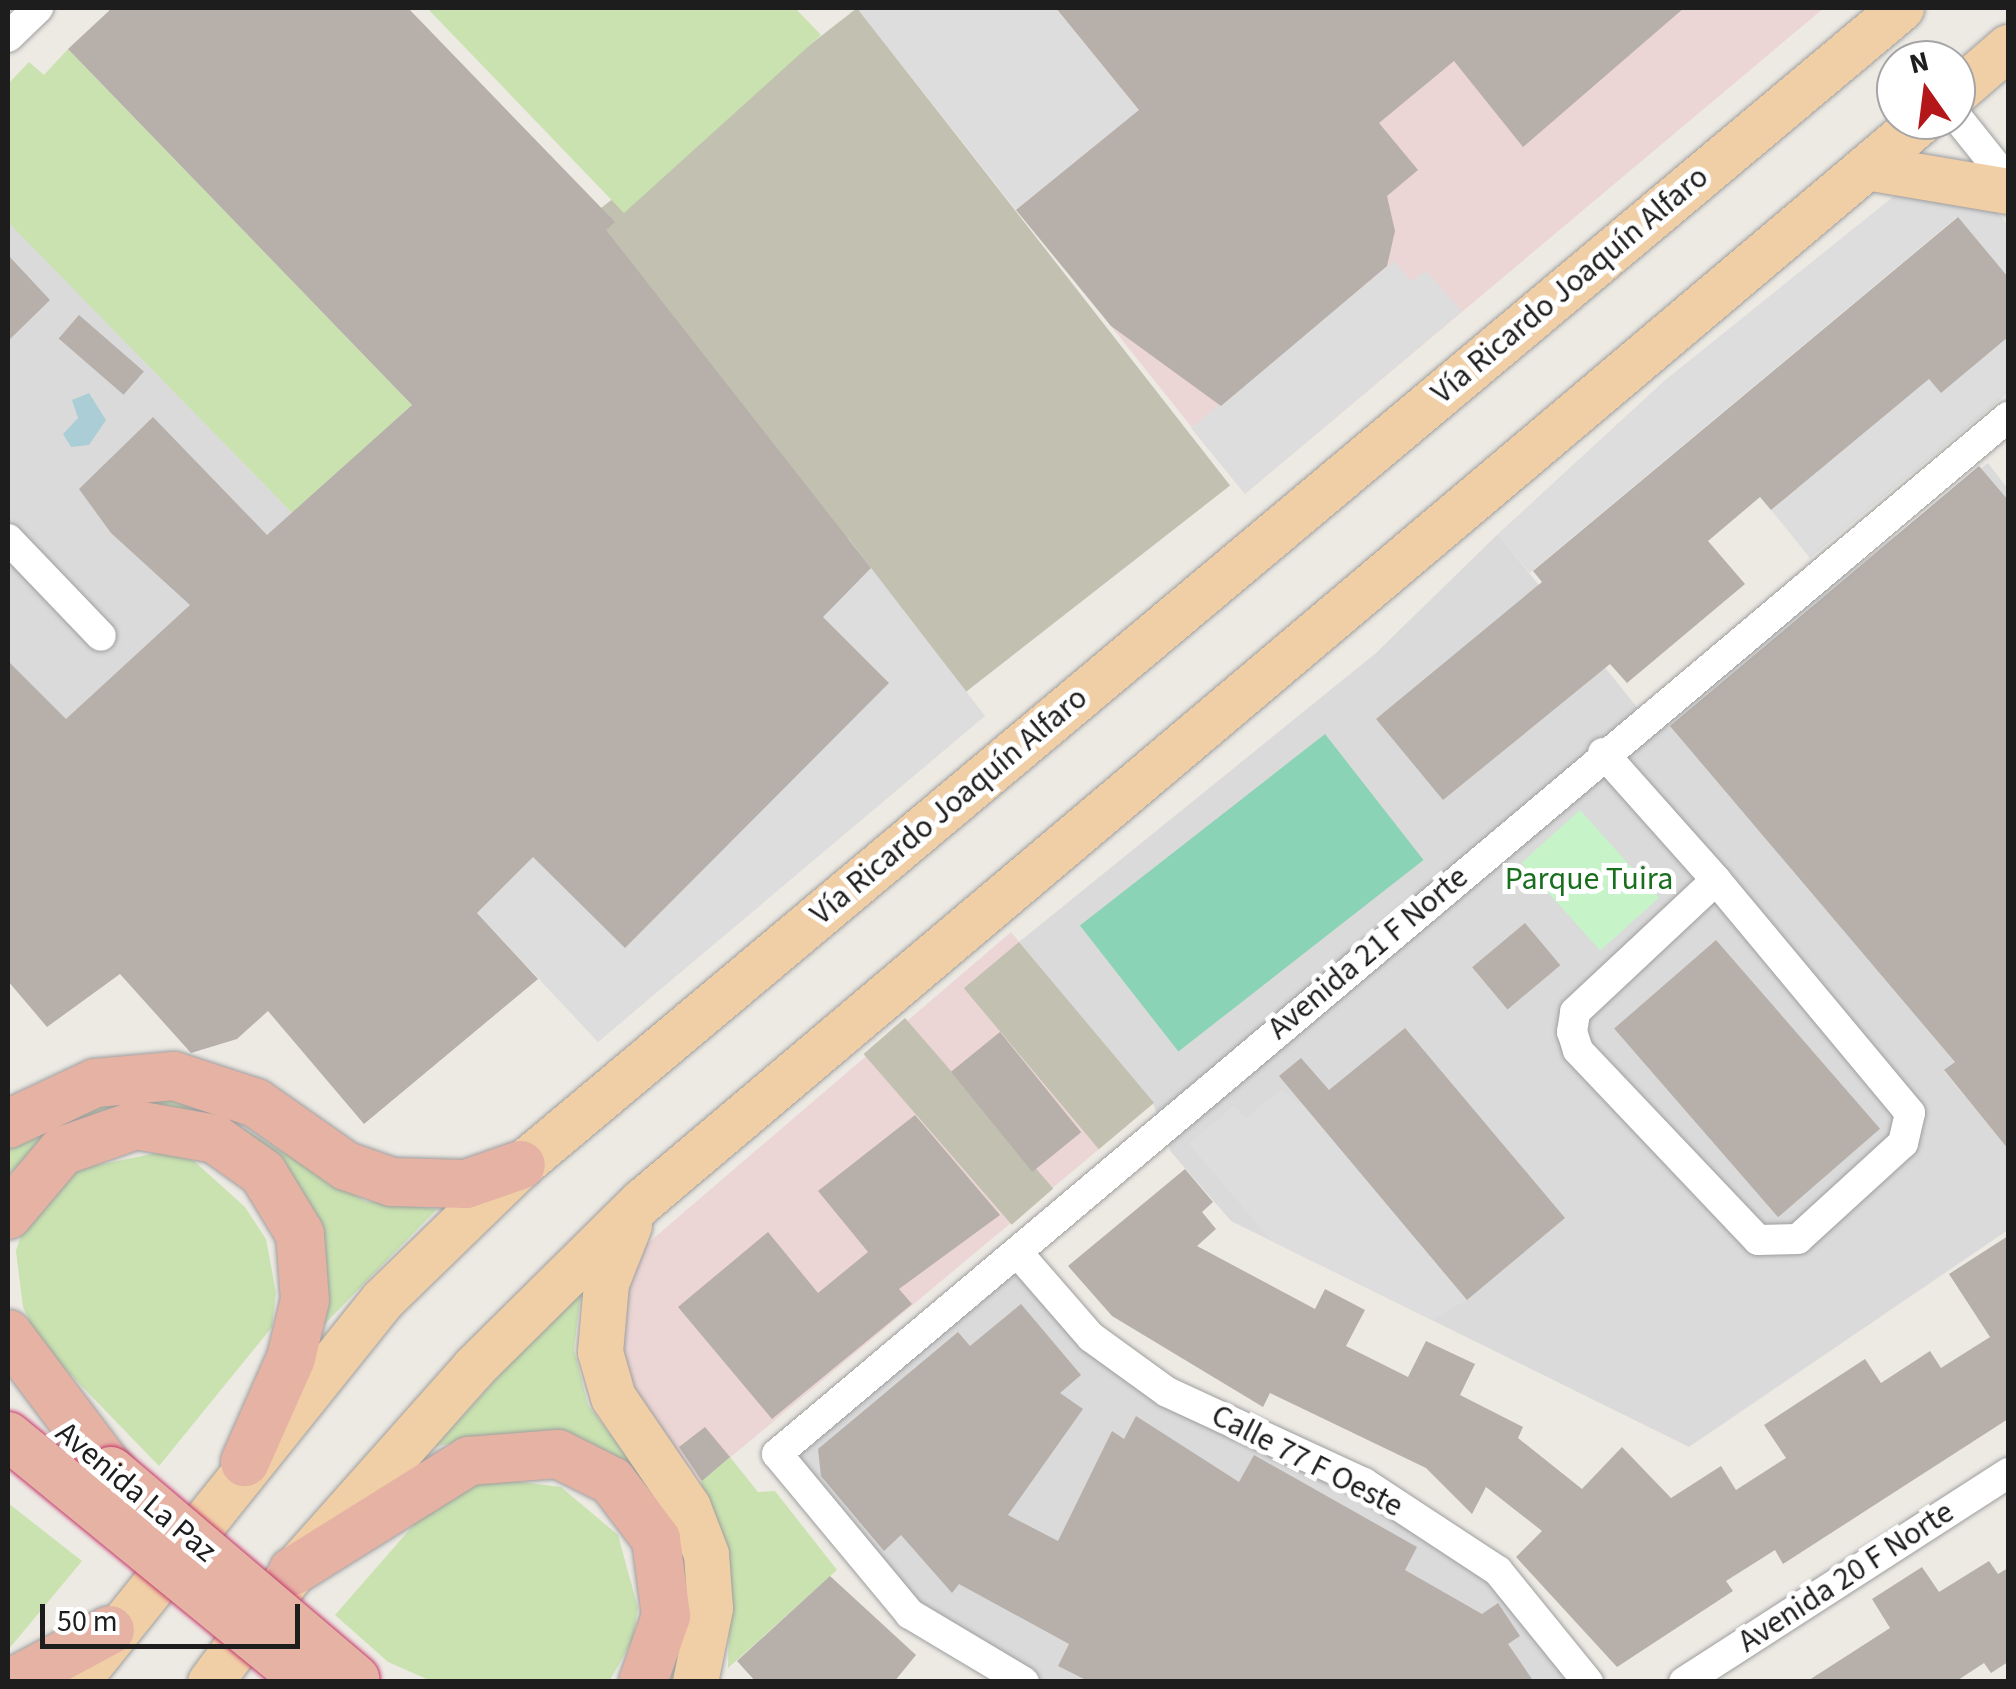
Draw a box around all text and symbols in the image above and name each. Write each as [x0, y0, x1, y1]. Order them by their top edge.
north arrow [1876, 40, 1976, 140]
text: N [1905, 41, 1933, 84]
street label: Vía Ricardo Joaquín Alfaro [1424, 158, 1716, 412]
street label: Vía Ricardo Joaquín Alfaro [803, 679, 1095, 933]
street label: Avenida 21 F Norte [1260, 858, 1476, 1048]
park label: Parque Tuira [1505, 860, 1673, 898]
street label: Calle 77 F Oeste [1205, 1396, 1409, 1526]
street label: Avenida La Paz [48, 1414, 224, 1570]
street label: Avenida 20 F Norte [1731, 1493, 1961, 1661]
scale bar [45, 1584, 305, 1646]
text: 50 m [57, 1600, 118, 1643]

